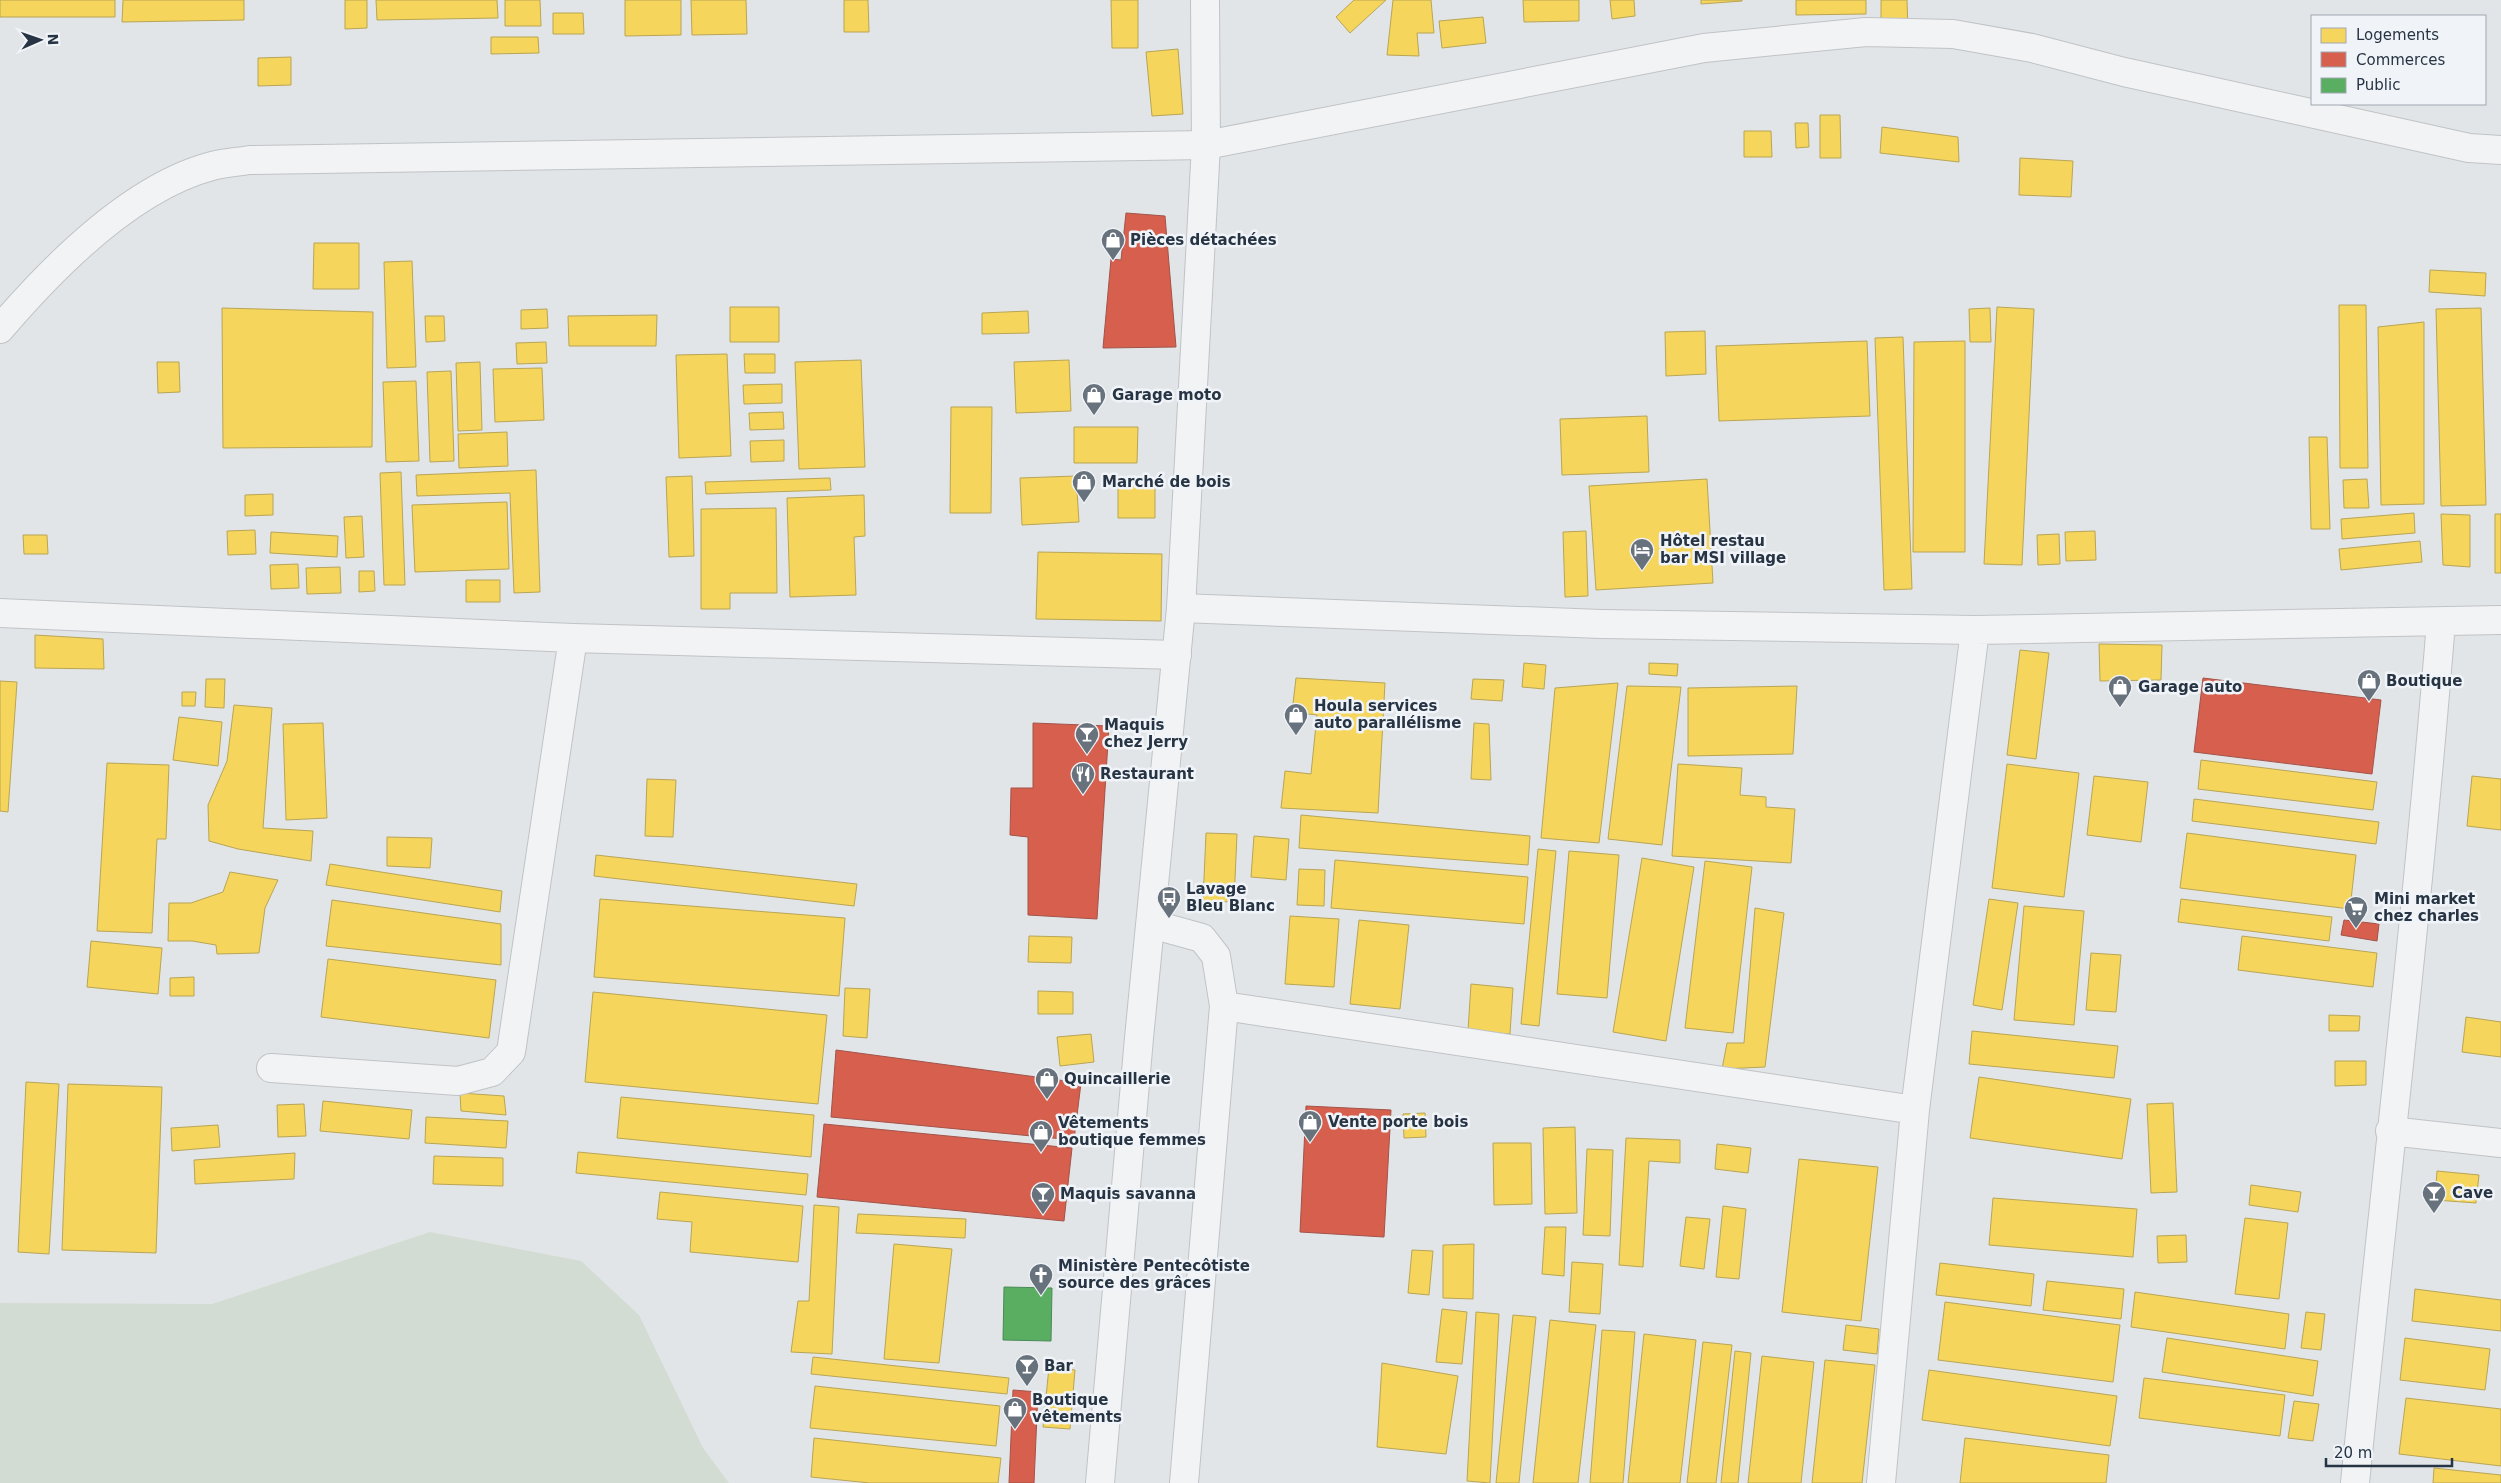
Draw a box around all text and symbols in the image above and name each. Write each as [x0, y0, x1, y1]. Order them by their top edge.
north arrow [15, 15, 65, 65]
legend [2311, 15, 2486, 105]
text: Logements [2356, 26, 2439, 44]
text: N [45, 33, 61, 46]
text: Commerces [2356, 51, 2445, 69]
text: Public [2356, 76, 2400, 94]
shop icon: Pièces détachées [1100, 227, 1126, 261]
place label: Pièces détachées [1130, 231, 1277, 249]
shop icon: Garage moto [1081, 382, 1107, 416]
place label: Garage moto [1112, 386, 1222, 404]
shop icon: Marché de bois [1071, 469, 1097, 503]
place label: Marché de bois [1102, 473, 1231, 491]
place label: Hôtel restau bar MSI village [1660, 532, 1786, 567]
hotel icon: Hôtel restau bar MSI village [1629, 537, 1655, 571]
shop icon: Boutique [2356, 668, 2382, 702]
place label: Boutique [2386, 672, 2462, 690]
shop icon: Garage auto [2107, 674, 2133, 708]
place label: Garage auto [2138, 678, 2242, 696]
place label: Houla services auto parallélisme [1314, 697, 1461, 732]
shop icon: Houla services auto parallélisme [1283, 702, 1309, 736]
place label: Maquis chez Jerry [1104, 716, 1188, 751]
bar icon: Maquis chez Jerry [1074, 721, 1100, 755]
restaurant icon: Restaurant [1070, 761, 1096, 795]
place label: Restaurant [1100, 765, 1194, 783]
place label: Lavage Bleu Blanc [1186, 880, 1275, 915]
bus stop icon: Lavage Bleu Blanc [1156, 885, 1182, 919]
place label: Mini market chez charles [2374, 890, 2479, 925]
supermarket icon: Mini market chez charles [2343, 895, 2369, 929]
shop icon: Quincaillerie [1034, 1066, 1060, 1100]
place label: Quincaillerie [1064, 1070, 1171, 1088]
shop icon: Vente porte bois [1297, 1109, 1323, 1143]
place label: Vente porte bois [1328, 1113, 1468, 1131]
place label: Vêtements boutique femmes [1058, 1114, 1206, 1149]
shop icon: Vêtements boutique femmes [1028, 1119, 1054, 1153]
bar icon: Cave [2421, 1180, 2447, 1214]
bar icon: Maquis savanna [1030, 1181, 1056, 1215]
place label: Cave [2452, 1184, 2493, 1202]
place label: Maquis savanna [1060, 1185, 1196, 1203]
place label: Ministère Pentecôtiste source des grâces [1058, 1257, 1250, 1292]
church icon: Ministère Pentecôtiste source des grâces [1028, 1262, 1054, 1296]
bar icon: Bar [1014, 1353, 1040, 1387]
place label: Bar [1044, 1357, 1074, 1375]
place label: Boutique vêtements [1032, 1391, 1122, 1426]
shop icon: Boutique vêtements [1002, 1396, 1028, 1430]
scale bar [2326, 1436, 2452, 1468]
text: 20 m [2334, 1444, 2372, 1462]

